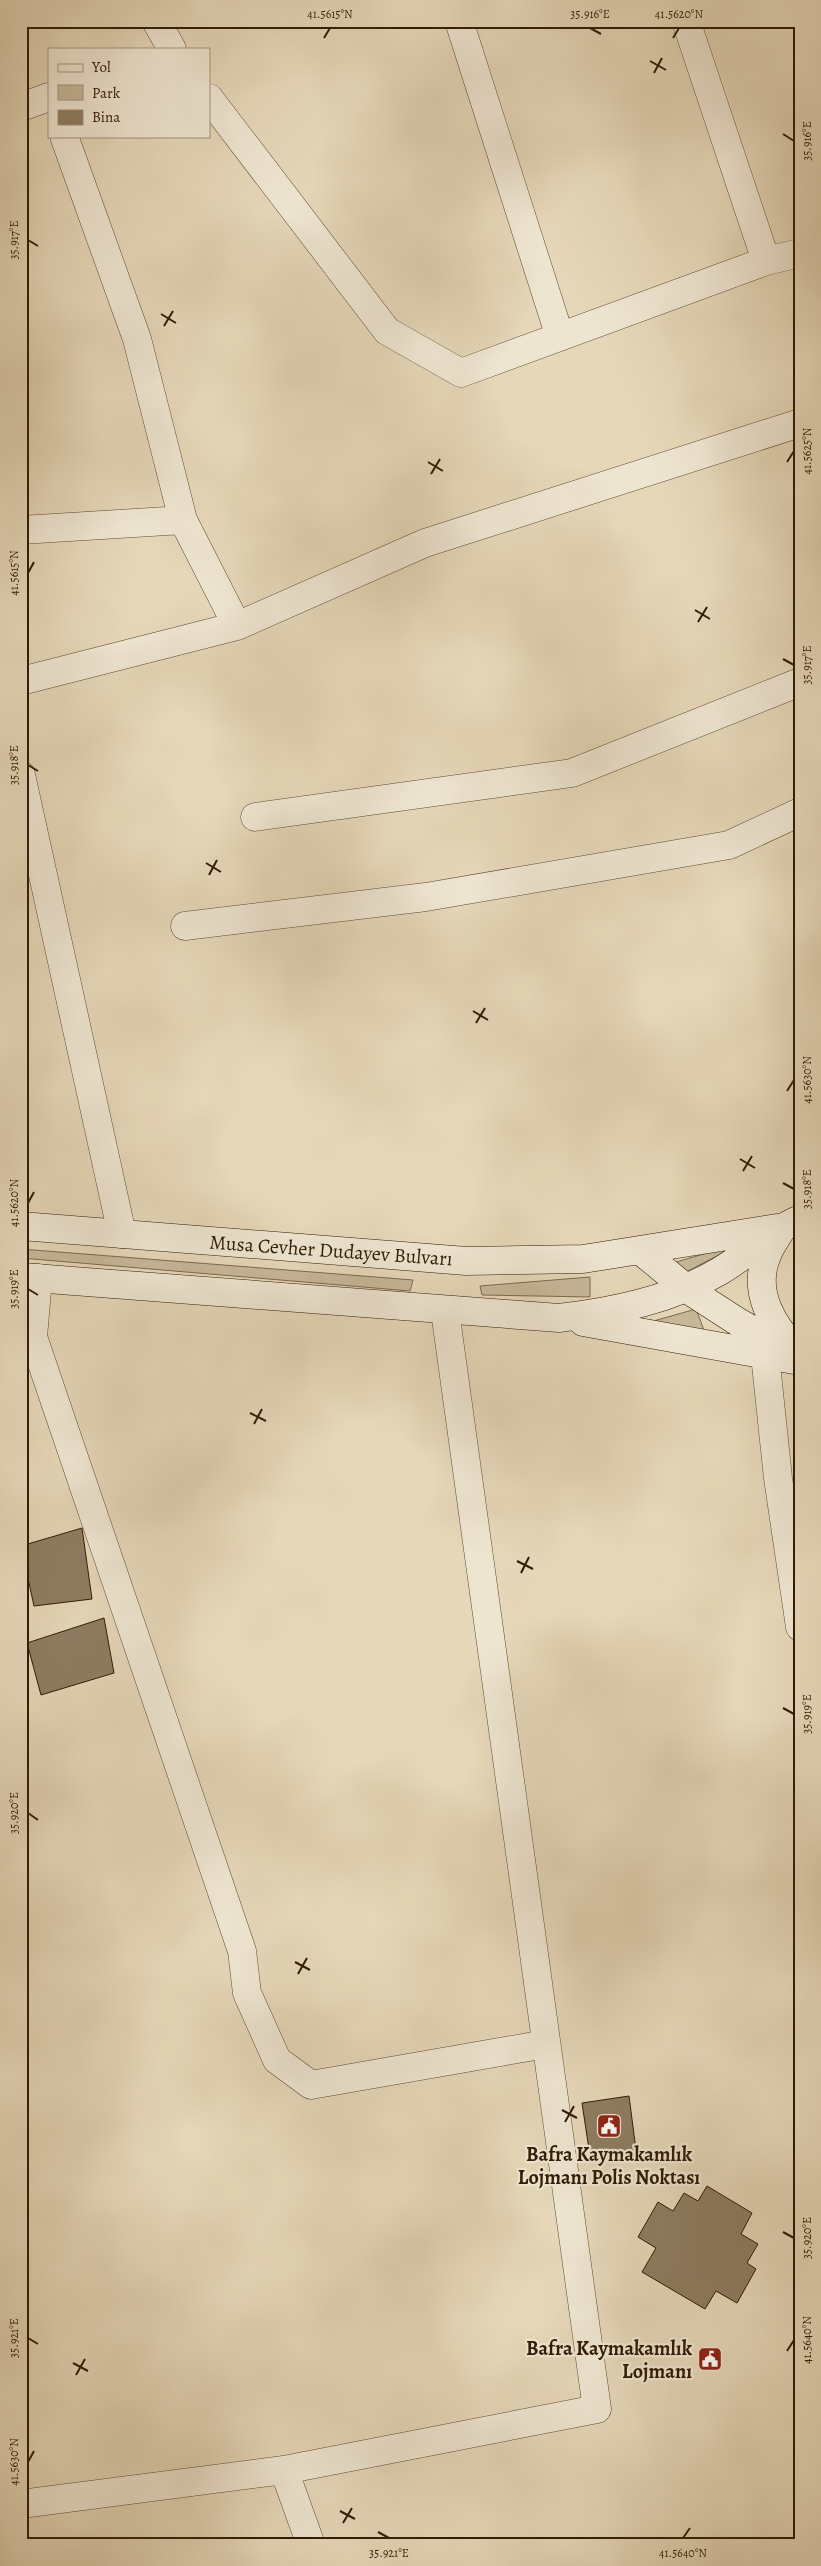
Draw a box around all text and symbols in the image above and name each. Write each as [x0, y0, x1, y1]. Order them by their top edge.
text: 41.5615°N [307, 6, 353, 22]
text: 35.916°E [570, 6, 610, 22]
text: 41.5620°N [655, 6, 703, 22]
legend [48, 48, 210, 138]
text: Yol [91, 57, 111, 77]
text: Park [92, 83, 121, 103]
text: Bina [92, 107, 120, 127]
text: 35.916°E [799, 121, 815, 161]
text: 35.917°E [6, 220, 22, 260]
text: 41.5625°N [799, 427, 815, 475]
text: 41.5615°N [6, 550, 22, 596]
text: 35.917°E [799, 645, 815, 685]
text: 35.918°E [6, 745, 22, 785]
text: 41.5630°N [799, 1056, 815, 1104]
text: 35.918°E [799, 1169, 815, 1209]
text: 41.5620°N [6, 1179, 22, 1227]
street label: Musa Cevher Dudayev Bulvarı [208, 1229, 453, 1272]
text: 35.919°E [6, 1269, 22, 1309]
text: 35.919°E [799, 1694, 815, 1734]
text: 35.920°E [6, 1792, 22, 1834]
public building icon: Bafra Kaymakamlık Lojmanı Polis Noktası [596, 2113, 622, 2139]
place label: Bafra Kaymakamlık Lojmanı Polis Noktası [518, 2141, 700, 2191]
text: 35.920°E [799, 2217, 815, 2259]
text: 41.5640°N [799, 2316, 815, 2364]
text: 35.921°E [6, 2318, 22, 2358]
place label: Bafra Kaymakamlık Lojmanı [526, 2335, 693, 2385]
public building icon: Bafra Kaymakamlık Lojmanı [697, 2346, 723, 2372]
text: 41.5630°N [6, 2438, 22, 2486]
text: 35.921°E [369, 2545, 409, 2561]
text: 41.5640°N [659, 2545, 707, 2561]

